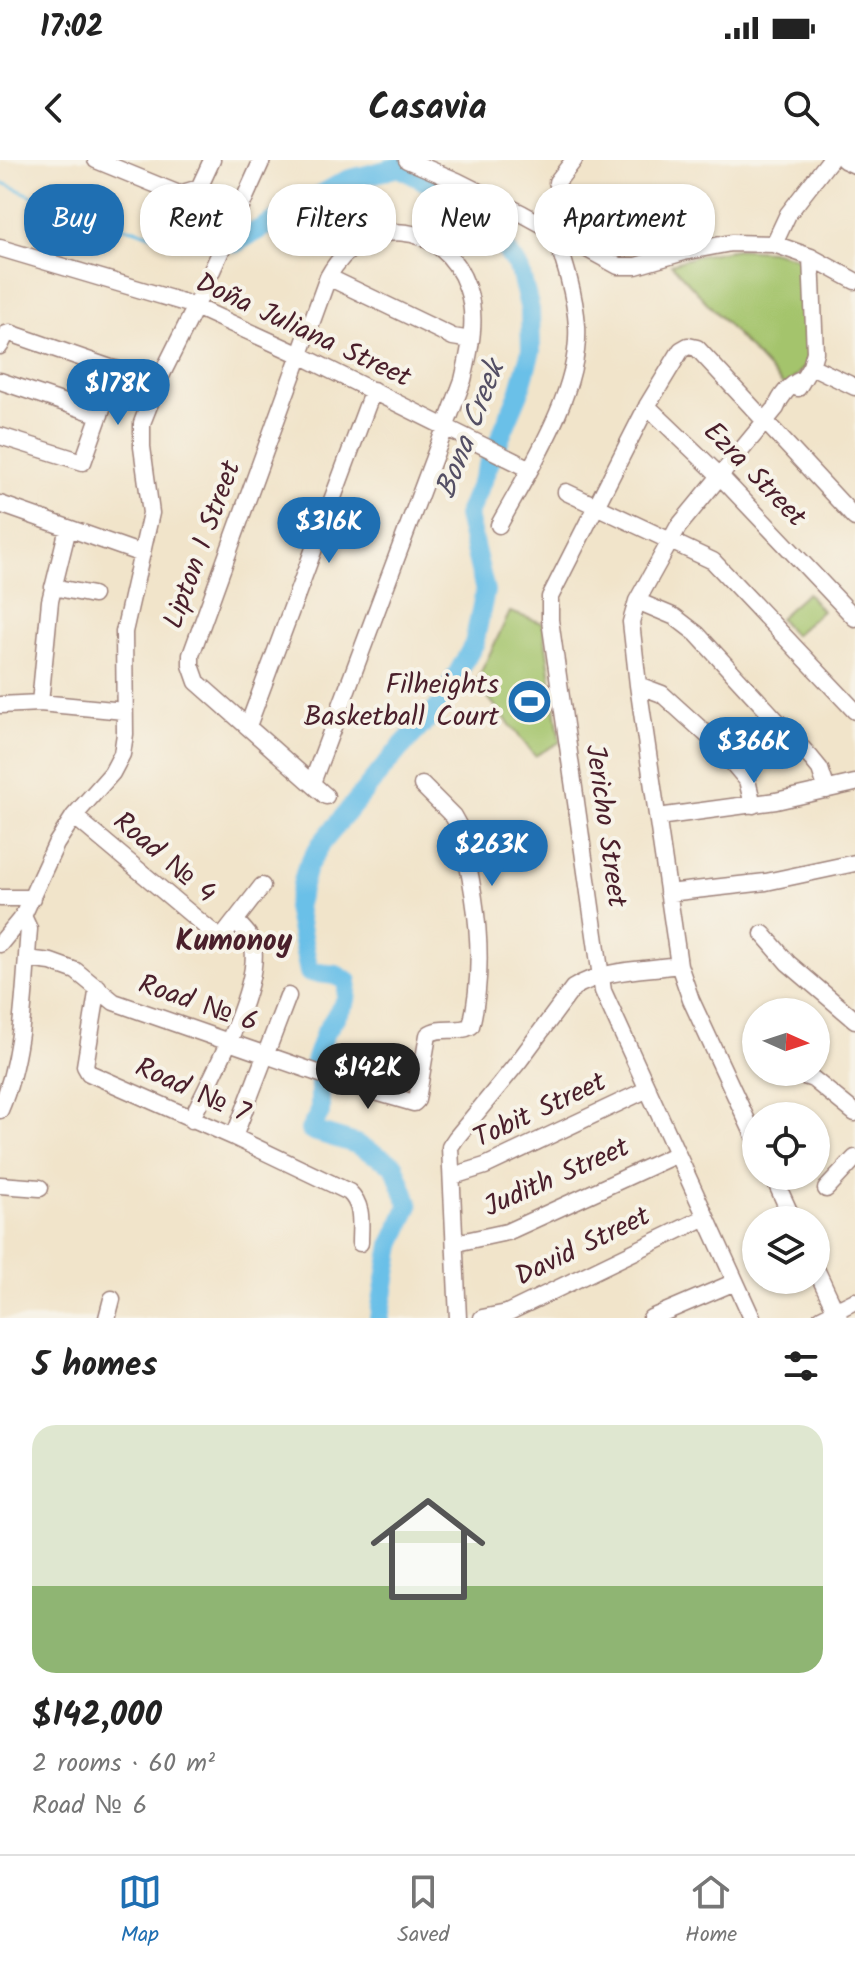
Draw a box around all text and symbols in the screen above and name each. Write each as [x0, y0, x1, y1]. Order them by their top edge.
text: 17:02 [40, 4, 103, 52]
text: Casavia [368, 80, 487, 137]
icon: back [32, 86, 76, 130]
icon: search [779, 86, 823, 130]
chip: Buy [24, 184, 124, 256]
chip: Rent [140, 184, 251, 256]
chip: Filters [267, 184, 396, 256]
chip: New [412, 184, 518, 256]
chip: Apartment [534, 184, 715, 256]
street label: Doña Juliana Street [188, 261, 419, 401]
water label: Bona Creek [423, 351, 521, 506]
pin: $178K [62, 359, 174, 427]
text: $178K [85, 364, 151, 406]
street label: Ezra Street [692, 411, 817, 539]
street label: Lipton 1 Street [152, 454, 255, 635]
pin: $316K [273, 497, 385, 565]
text: $316K [295, 502, 363, 544]
place label: Filheights Basketball Court [304, 663, 500, 740]
sports icon: Filheights Basketball Court [506, 677, 554, 725]
pin: $366K [698, 717, 810, 785]
text: $366K [717, 722, 791, 764]
street label: Jericho Street [571, 742, 639, 911]
street label: Road № 4 [102, 801, 226, 915]
pin: $263K [436, 820, 548, 888]
text: $263K [455, 825, 529, 867]
district label: Kumonoy [176, 918, 293, 966]
street label: Road № 6 [132, 963, 264, 1045]
north arrow [742, 998, 830, 1086]
map controls [742, 998, 830, 1294]
pin: $142K [312, 1043, 424, 1111]
street label: Road № 7 [127, 1046, 258, 1137]
text: $142K [334, 1048, 402, 1090]
street label: Tobit Street [466, 1060, 615, 1161]
button: locate [742, 1102, 830, 1190]
street label: Judith Street [477, 1125, 638, 1230]
street label: David Street [508, 1194, 659, 1299]
button: layers [742, 1206, 830, 1294]
text: 5 homes [32, 1339, 157, 1393]
icon: filters [779, 1344, 823, 1388]
icon: home [356, 1477, 500, 1621]
text: $142,000 [32, 1689, 162, 1743]
text: 2 rooms · 60 m² [32, 1743, 215, 1785]
text: Road № 6 [32, 1785, 147, 1827]
tab: Map [118, 1870, 162, 1953]
tab: Saved [397, 1870, 450, 1953]
tab: Home [685, 1870, 737, 1953]

